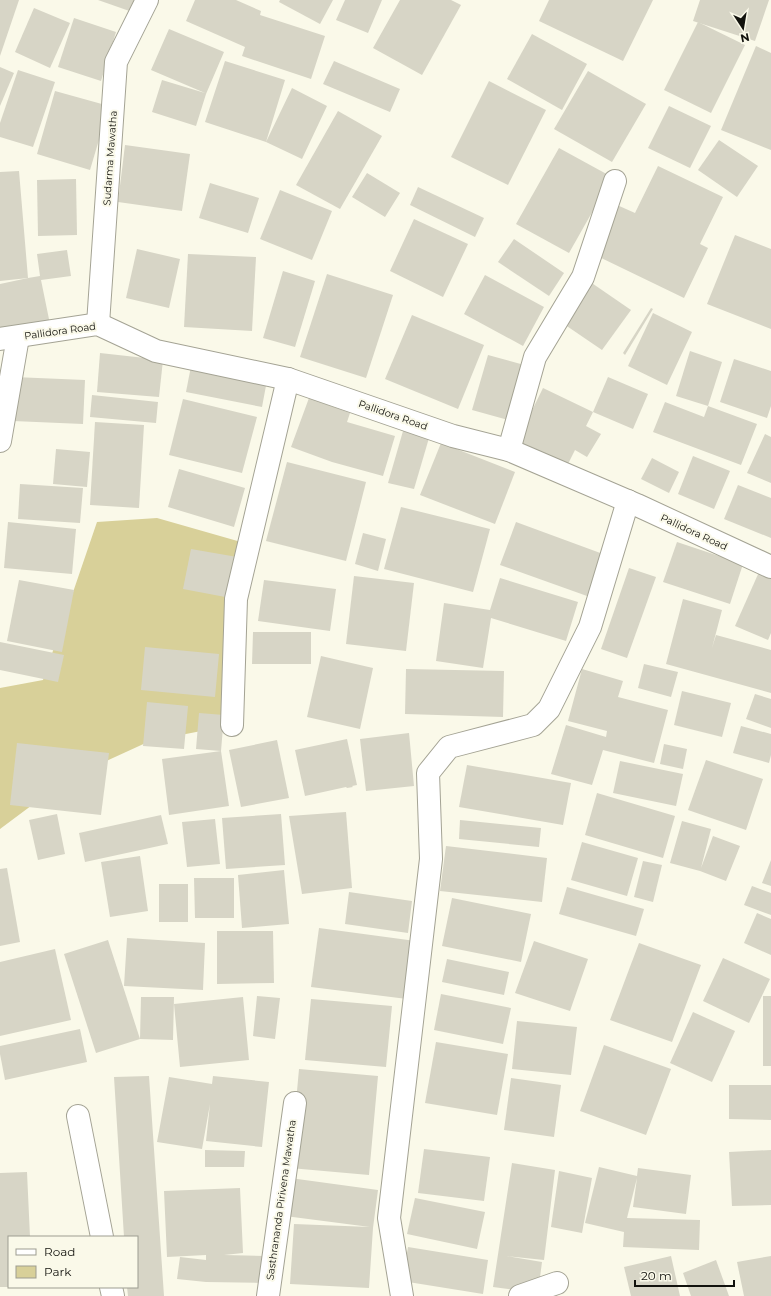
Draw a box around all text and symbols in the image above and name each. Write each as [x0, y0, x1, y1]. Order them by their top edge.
north arrow [723, 8, 763, 48]
text: N [739, 30, 751, 46]
street label: Sudarma Mawatha [100, 110, 120, 206]
street label: Pallidora Road [23, 320, 97, 342]
street label: Pallidora Road [357, 397, 429, 433]
street label: Pallidora Road [658, 511, 730, 553]
street label: Sasthrananda Pirivena Mawatha [263, 1119, 299, 1281]
legend [8, 1236, 138, 1288]
text: Road [44, 1244, 75, 1259]
scale bar [635, 1262, 734, 1288]
text: Park [44, 1264, 72, 1279]
text: 20 m [641, 1268, 672, 1283]

